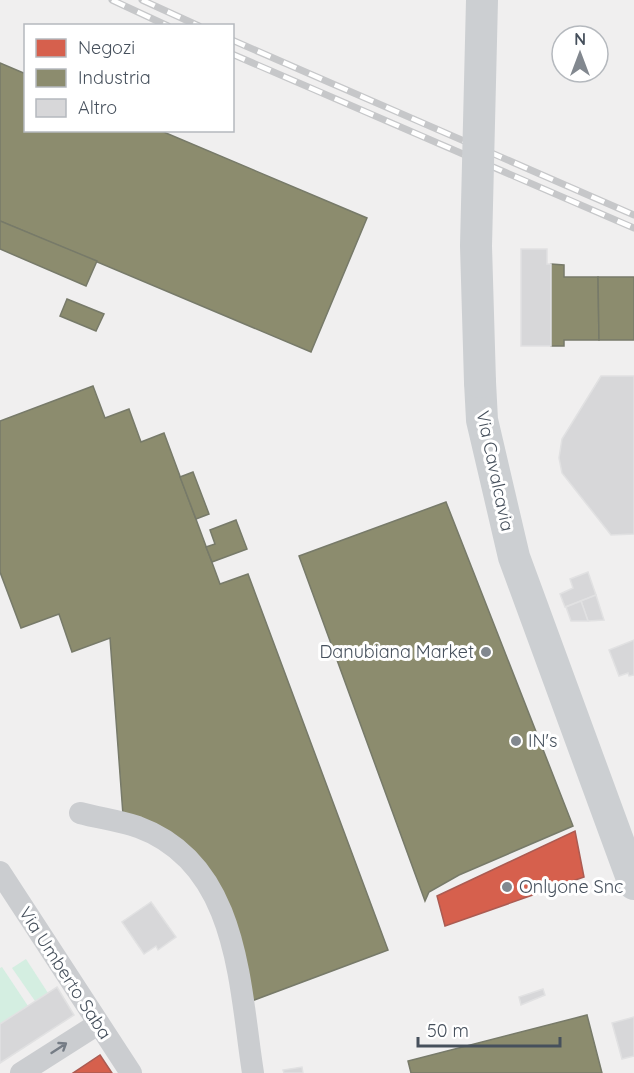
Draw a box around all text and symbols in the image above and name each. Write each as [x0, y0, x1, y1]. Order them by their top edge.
legend [24, 24, 234, 132]
north arrow [550, 24, 610, 84]
text: N [574, 29, 586, 49]
text: Negozi [78, 36, 135, 59]
text: Industria [78, 66, 151, 89]
text: Altro [78, 96, 117, 119]
street label: Via Cavalcavia [471, 408, 519, 533]
place label: Danubiana Market [319, 640, 474, 663]
marker: Danubiana Market [479, 645, 493, 659]
place label: IN's [528, 729, 558, 752]
marker: IN's [509, 734, 523, 748]
place label: Onlyone Snc [519, 875, 623, 898]
marker: Onlyone Snc [500, 880, 514, 894]
street label: Via Umberto Saba [14, 902, 117, 1043]
scale bar [418, 1010, 560, 1048]
text: 50 m [427, 1019, 469, 1042]
one-way arrow [51, 1042, 68, 1055]

